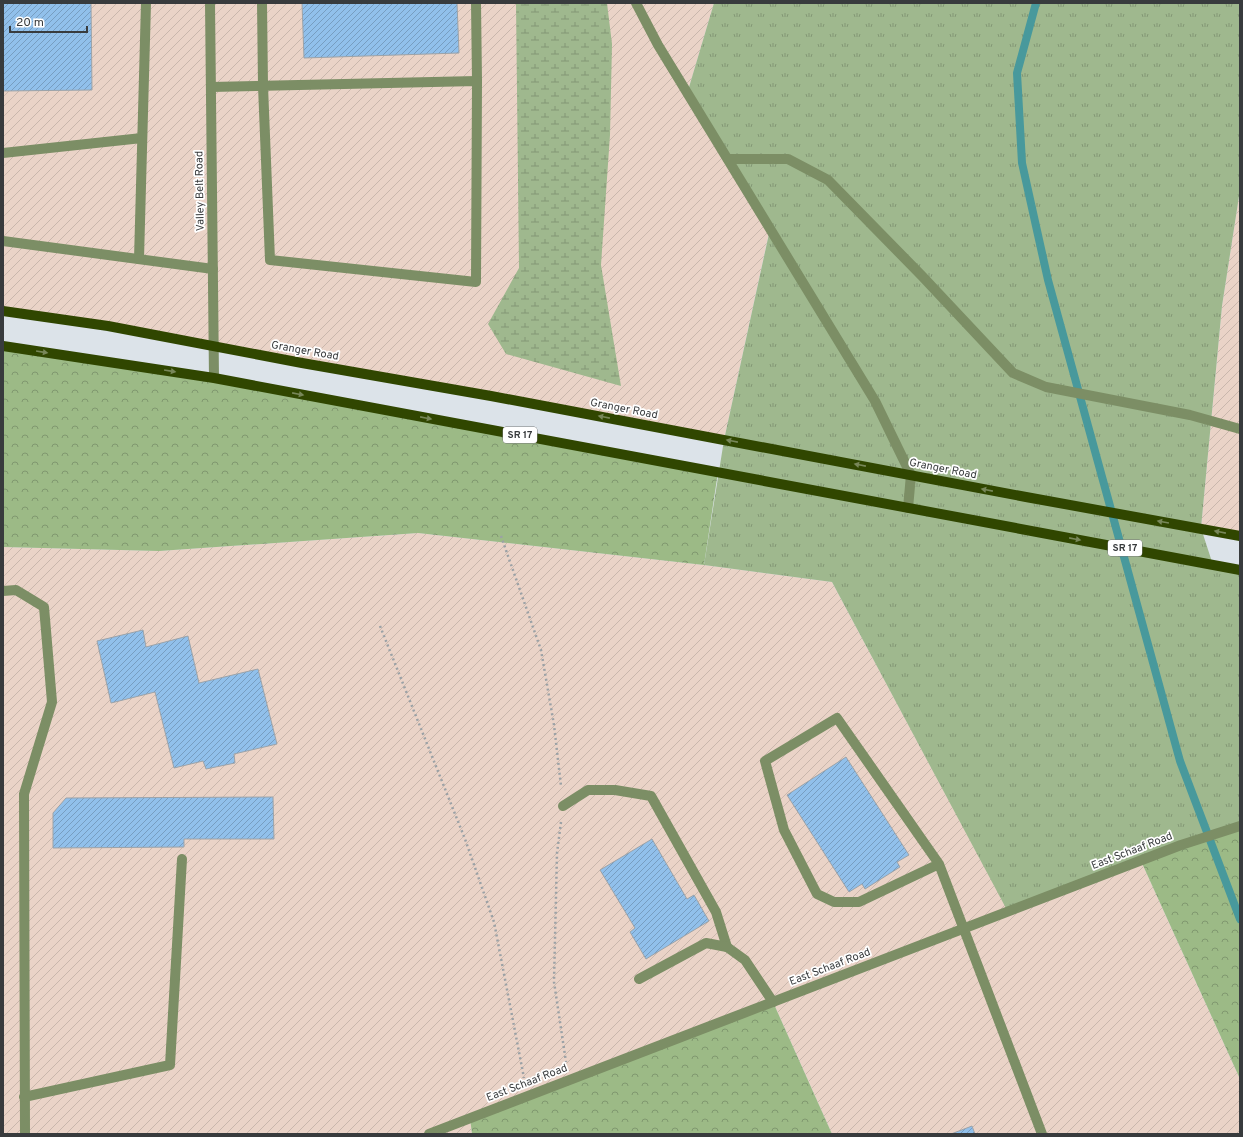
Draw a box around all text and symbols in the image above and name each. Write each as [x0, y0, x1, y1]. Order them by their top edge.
scale bar [10, 8, 87, 34]
text: 20 m [16, 15, 44, 31]
street label: Valley Belt Road [192, 151, 208, 231]
street label: Granger Road [270, 338, 340, 364]
one-way arrow [35, 349, 48, 355]
one-way arrow [164, 368, 176, 374]
one-way arrow [292, 391, 304, 397]
street label: Granger Road [589, 396, 659, 422]
one-way arrow [598, 414, 610, 420]
one-way arrow [420, 415, 432, 421]
road number: SR 17 [503, 427, 537, 443]
one-way arrow [726, 438, 738, 444]
street label: Granger Road [908, 456, 978, 482]
one-way arrow [854, 462, 866, 468]
one-way arrow [981, 487, 994, 493]
one-way arrow [1156, 518, 1169, 524]
one-way arrow [1214, 529, 1227, 535]
one-way arrow [1069, 536, 1081, 542]
road number: SR 17 [1108, 540, 1142, 556]
street label: East Schaaf Road [1090, 829, 1174, 873]
street label: East Schaaf Road [788, 945, 872, 989]
street label: East Schaaf Road [485, 1061, 569, 1105]

